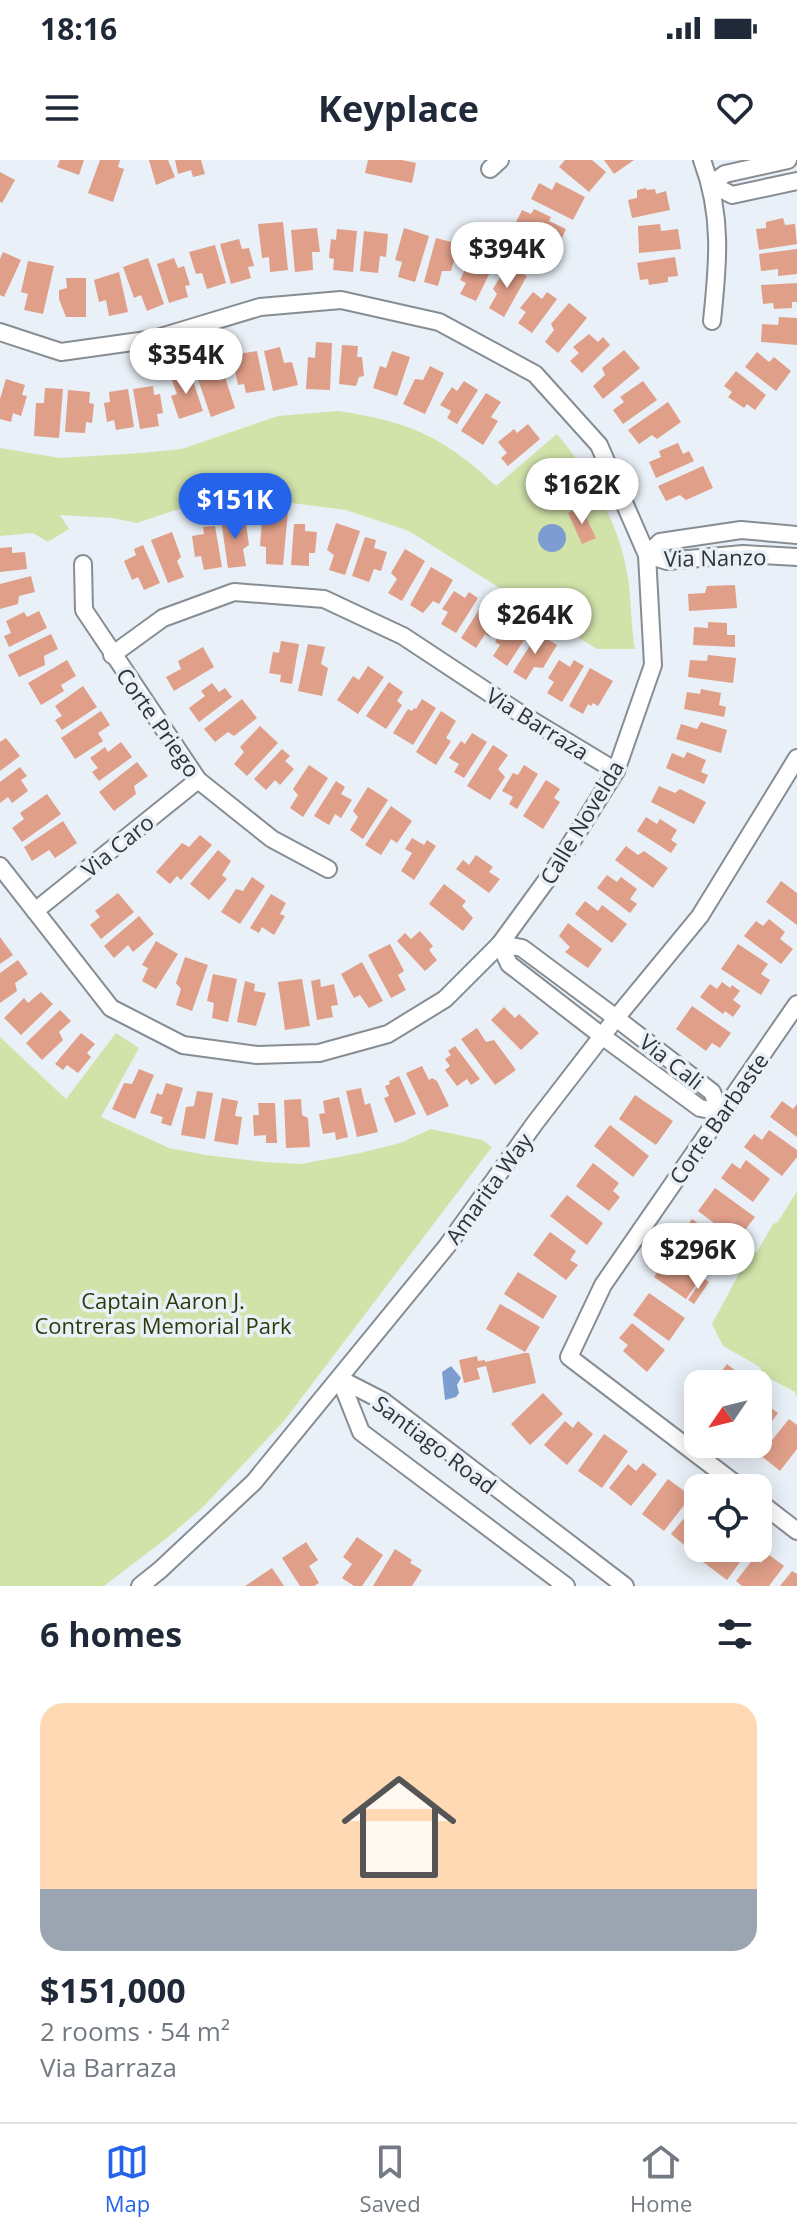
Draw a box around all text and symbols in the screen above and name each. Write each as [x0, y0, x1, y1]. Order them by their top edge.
text: 18:16 [40, 8, 117, 49]
text: Keyplace [318, 84, 479, 133]
icon: menu [40, 86, 84, 130]
icon: heart [713, 86, 757, 130]
pin: $394K [451, 222, 563, 290]
text: $394K [469, 230, 545, 266]
pin: $354K [130, 328, 242, 396]
text: $354K [148, 336, 224, 372]
pin: $162K [526, 458, 638, 526]
text: $162K [544, 466, 620, 502]
pin: $151K [179, 473, 291, 541]
text: $151K [197, 481, 273, 517]
street label: Via Nanzo [664, 541, 766, 573]
pin: $264K [479, 588, 591, 656]
text: $264K [497, 596, 573, 632]
street label: Corte Priego [110, 661, 208, 783]
street label: Via Barraza [481, 680, 595, 766]
street label: Calle Novelda [532, 754, 630, 890]
street label: Via Caro [75, 807, 159, 883]
street label: Via Cali [634, 1026, 710, 1096]
street label: Corte Barbaste [662, 1046, 774, 1190]
street label: Amarita Way [438, 1126, 539, 1250]
pin: $296K [642, 1223, 754, 1291]
text: $296K [660, 1231, 736, 1267]
park label: Captain Aaron J. Contreras Memorial Park [35, 1285, 292, 1340]
north arrow [684, 1370, 772, 1458]
map controls [684, 1370, 772, 1562]
street label: Santiago Road [367, 1388, 503, 1500]
button: locate [684, 1474, 772, 1562]
text: 6 homes [40, 1611, 182, 1657]
icon: filters [713, 1612, 757, 1656]
icon: home [327, 1755, 471, 1899]
text: $151,000 [40, 1967, 186, 2013]
text: 2 rooms · 54 m² [40, 2013, 230, 2049]
text: Via Barraza [40, 2049, 177, 2085]
tab: Map [105, 2140, 150, 2218]
tab: Saved [360, 2140, 421, 2218]
tab: Home [630, 2140, 692, 2218]

